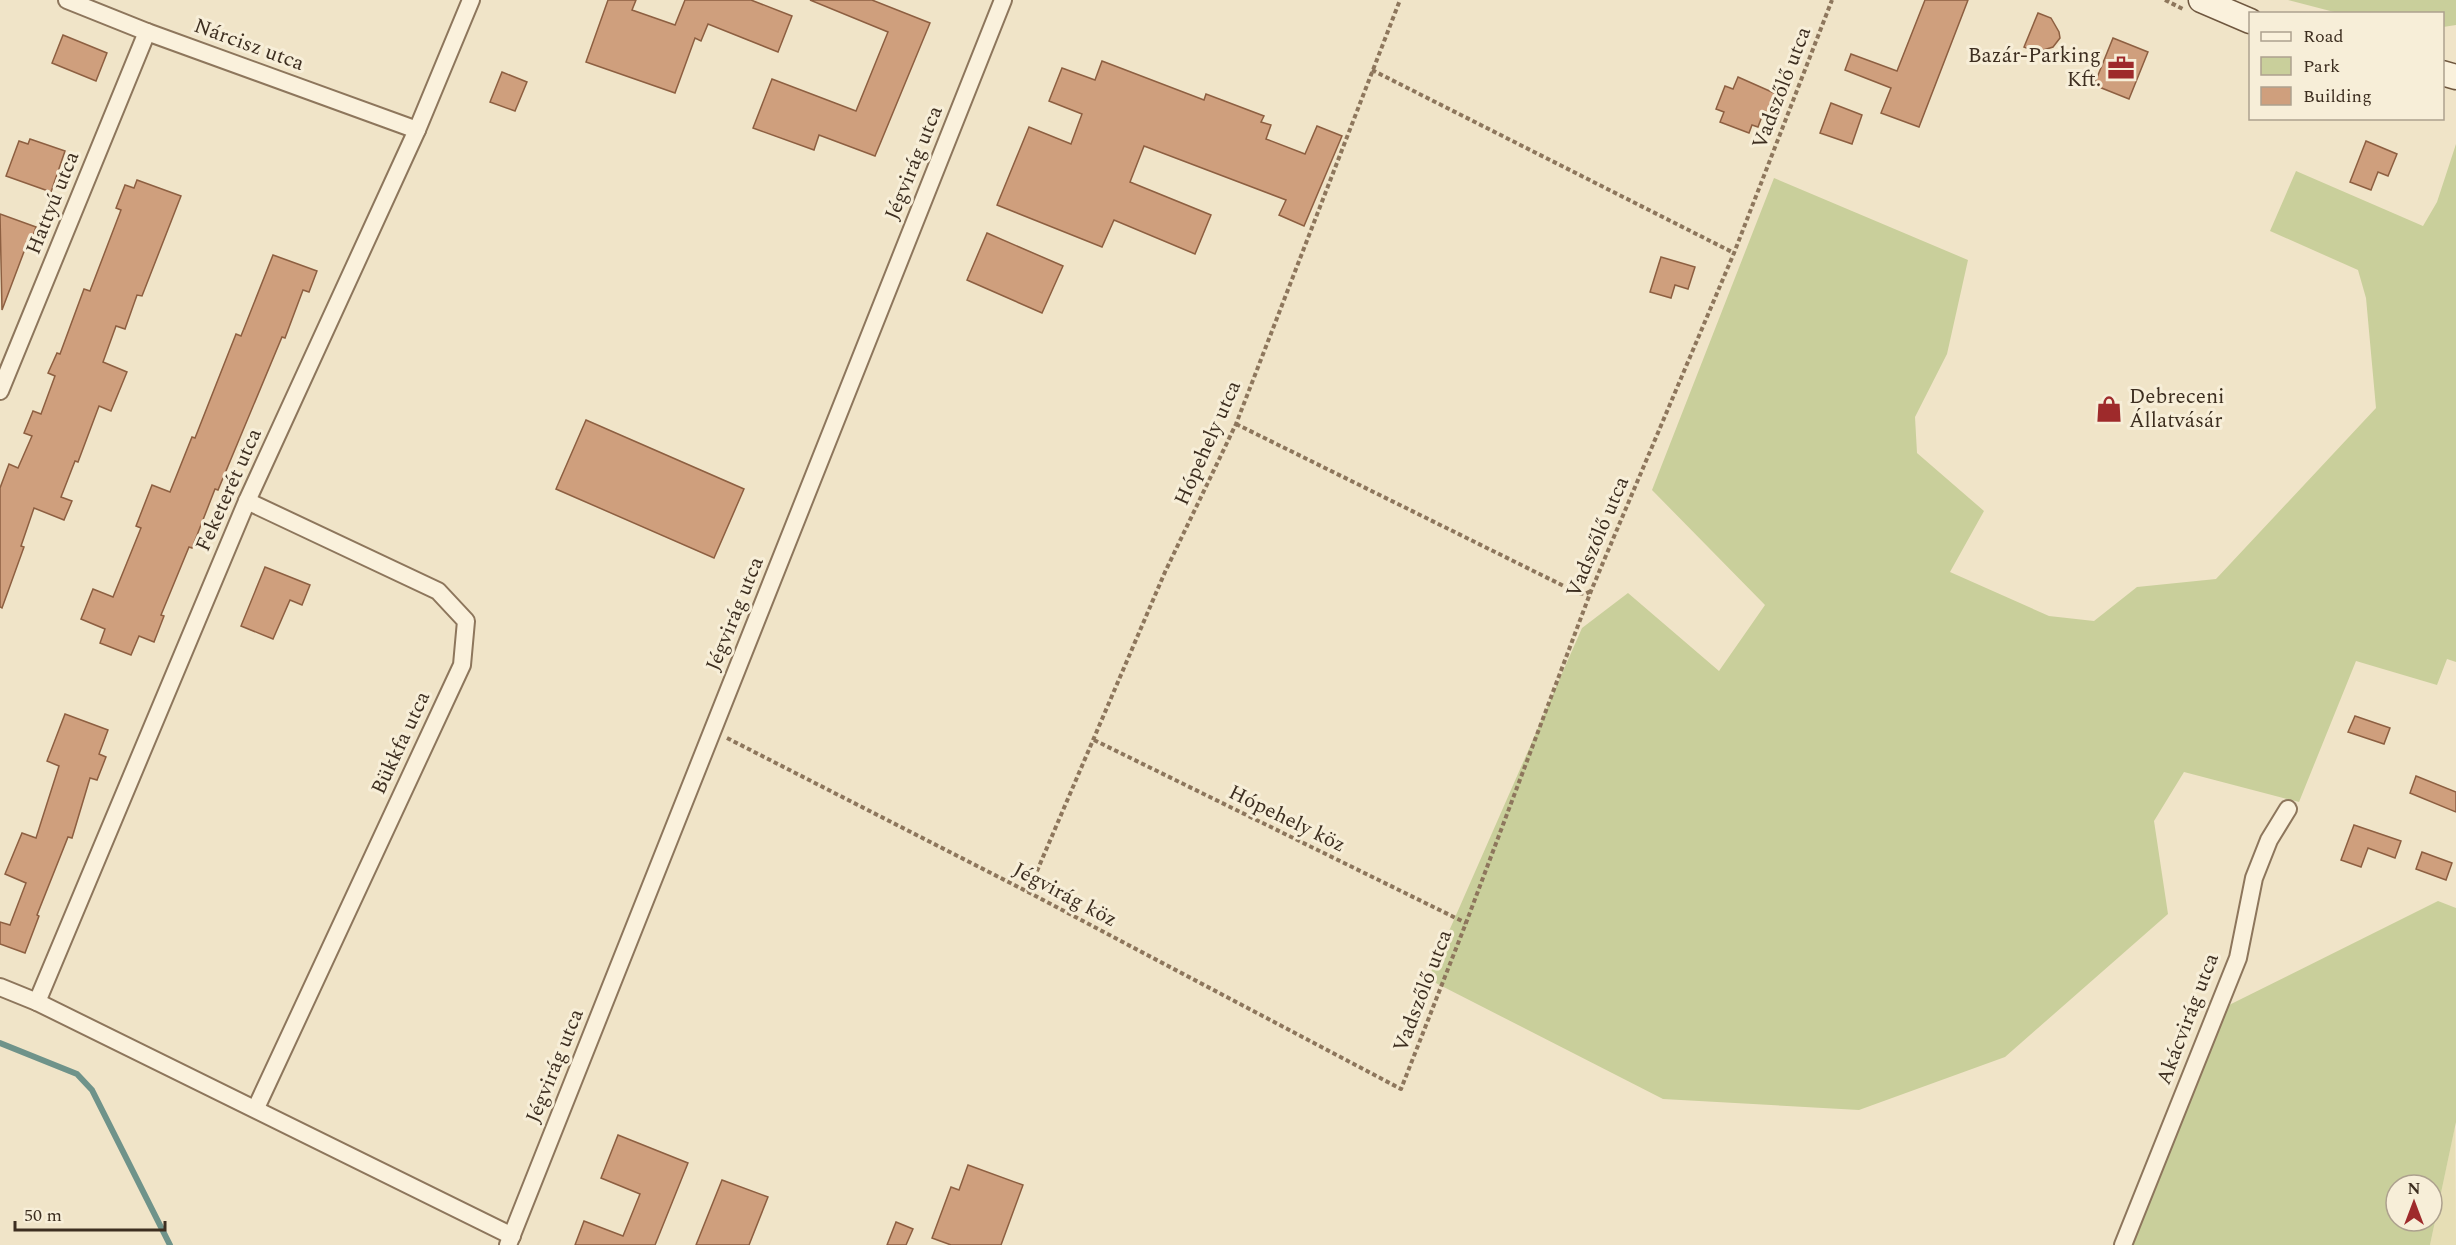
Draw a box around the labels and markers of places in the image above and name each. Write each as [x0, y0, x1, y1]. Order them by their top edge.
place label: Bazár-Parking Kft. [1968, 40, 2101, 96]
office icon: Bazár-Parking Kft. [2106, 53, 2136, 83]
place label: Debreceni Állatvásár [2129, 381, 2225, 437]
shop icon: Debreceni Állatvásár [2094, 394, 2124, 424]

